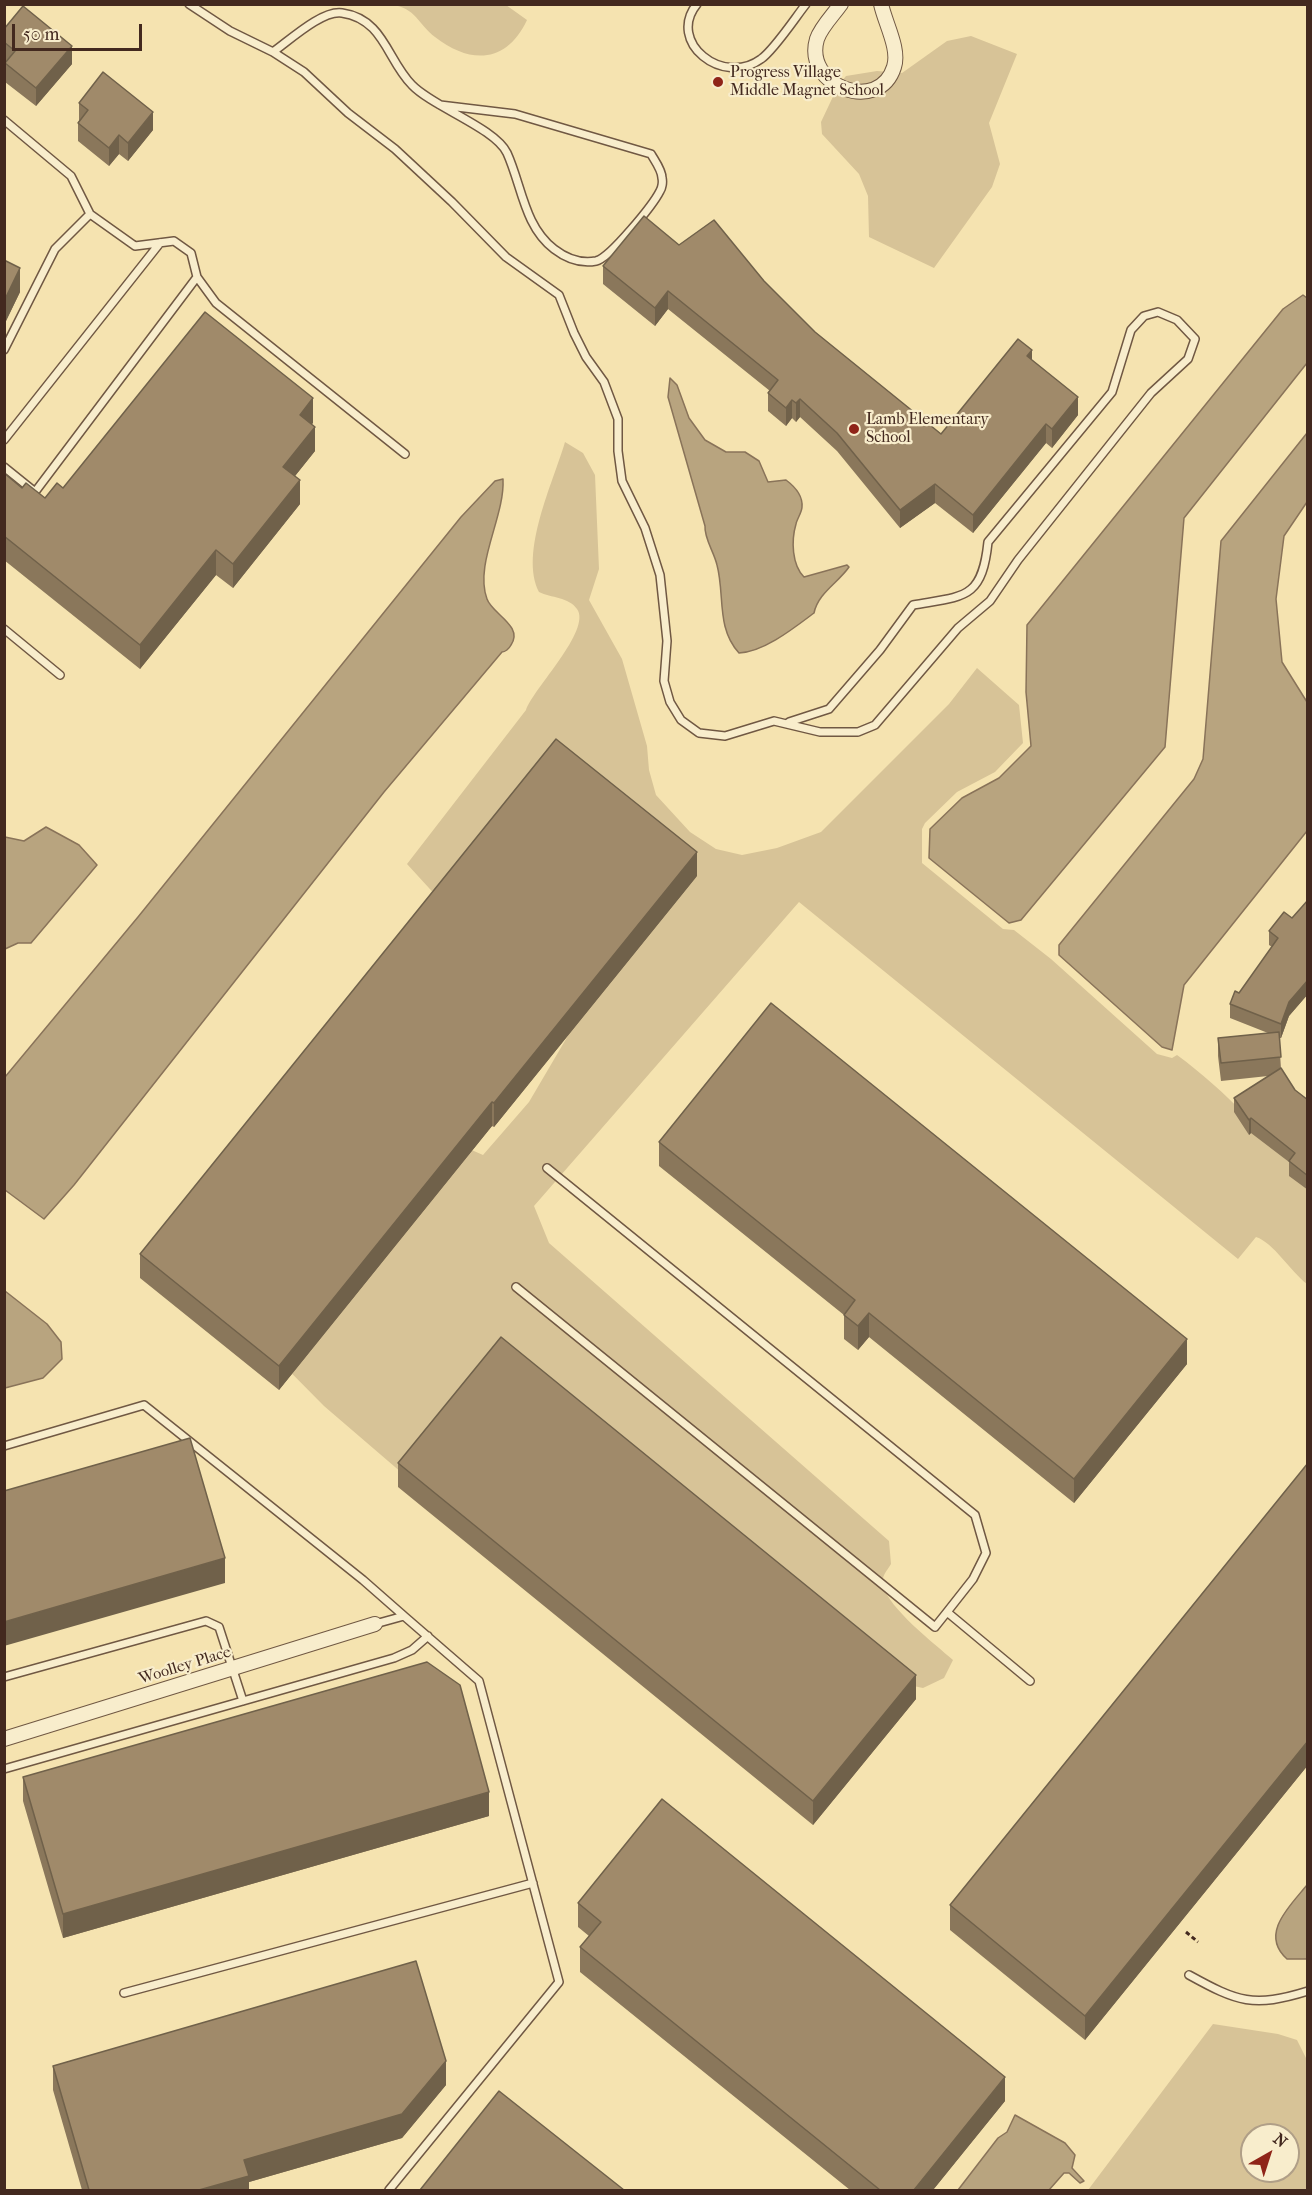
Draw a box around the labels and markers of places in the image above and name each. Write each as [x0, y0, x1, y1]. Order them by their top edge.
place label: Progress Village Middle Magnet School [730, 63, 884, 101]
marker: Progress Village Middle Magnet School [711, 75, 725, 89]
place label: Lamb Elementary School [866, 410, 989, 448]
marker: Lamb Elementary School [847, 422, 861, 436]

